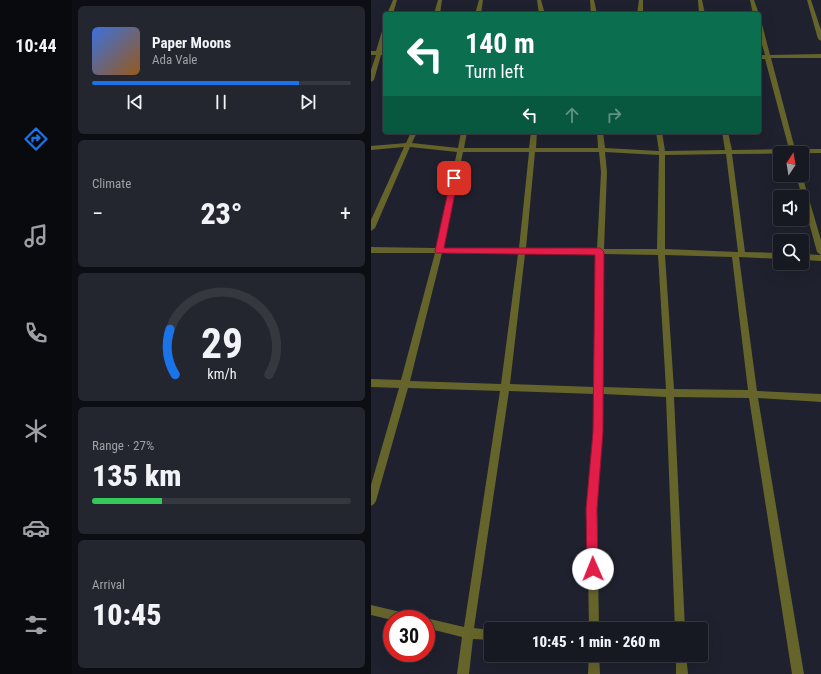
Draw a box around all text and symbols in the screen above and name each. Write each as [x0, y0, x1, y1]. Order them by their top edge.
text: 140 m [465, 27, 535, 60]
icon: left [399, 28, 451, 80]
text: Paper Moons [152, 34, 231, 52]
text: 10:44 [15, 35, 57, 56]
text: Ada Vale [152, 52, 197, 67]
text: Turn left [465, 61, 524, 82]
icon: previous [124, 91, 146, 113]
icon: pause [210, 91, 232, 113]
icon: next [297, 91, 319, 113]
icon: left [519, 104, 541, 126]
icon: ahead [561, 104, 583, 126]
icon: right [603, 104, 625, 126]
icon: directions [22, 125, 50, 153]
north arrow [773, 146, 809, 182]
map controls [773, 146, 809, 270]
pin [437, 161, 471, 195]
icon: arrive [443, 167, 465, 189]
text: Climate [92, 176, 131, 191]
button: sound [773, 190, 809, 226]
text: 23° [200, 196, 243, 231]
text: − [92, 201, 103, 226]
text: + [340, 201, 351, 226]
icon: music [22, 222, 50, 250]
button: search [773, 234, 809, 270]
icon: phone [22, 319, 50, 347]
text: 29 [200, 319, 243, 368]
text: km/h [207, 366, 236, 382]
icon: climate [22, 417, 50, 445]
text: Range · 27% [92, 438, 154, 453]
text: 135 km [92, 458, 181, 493]
icon: car [22, 514, 50, 542]
position arrow [572, 548, 614, 590]
text: Arrival [92, 577, 125, 592]
text: 10:45 [92, 597, 161, 632]
speed limit sign: 30 [383, 610, 435, 662]
icon: filters [22, 611, 50, 639]
text: 10:45 · 1 min · 260 m [532, 633, 660, 651]

